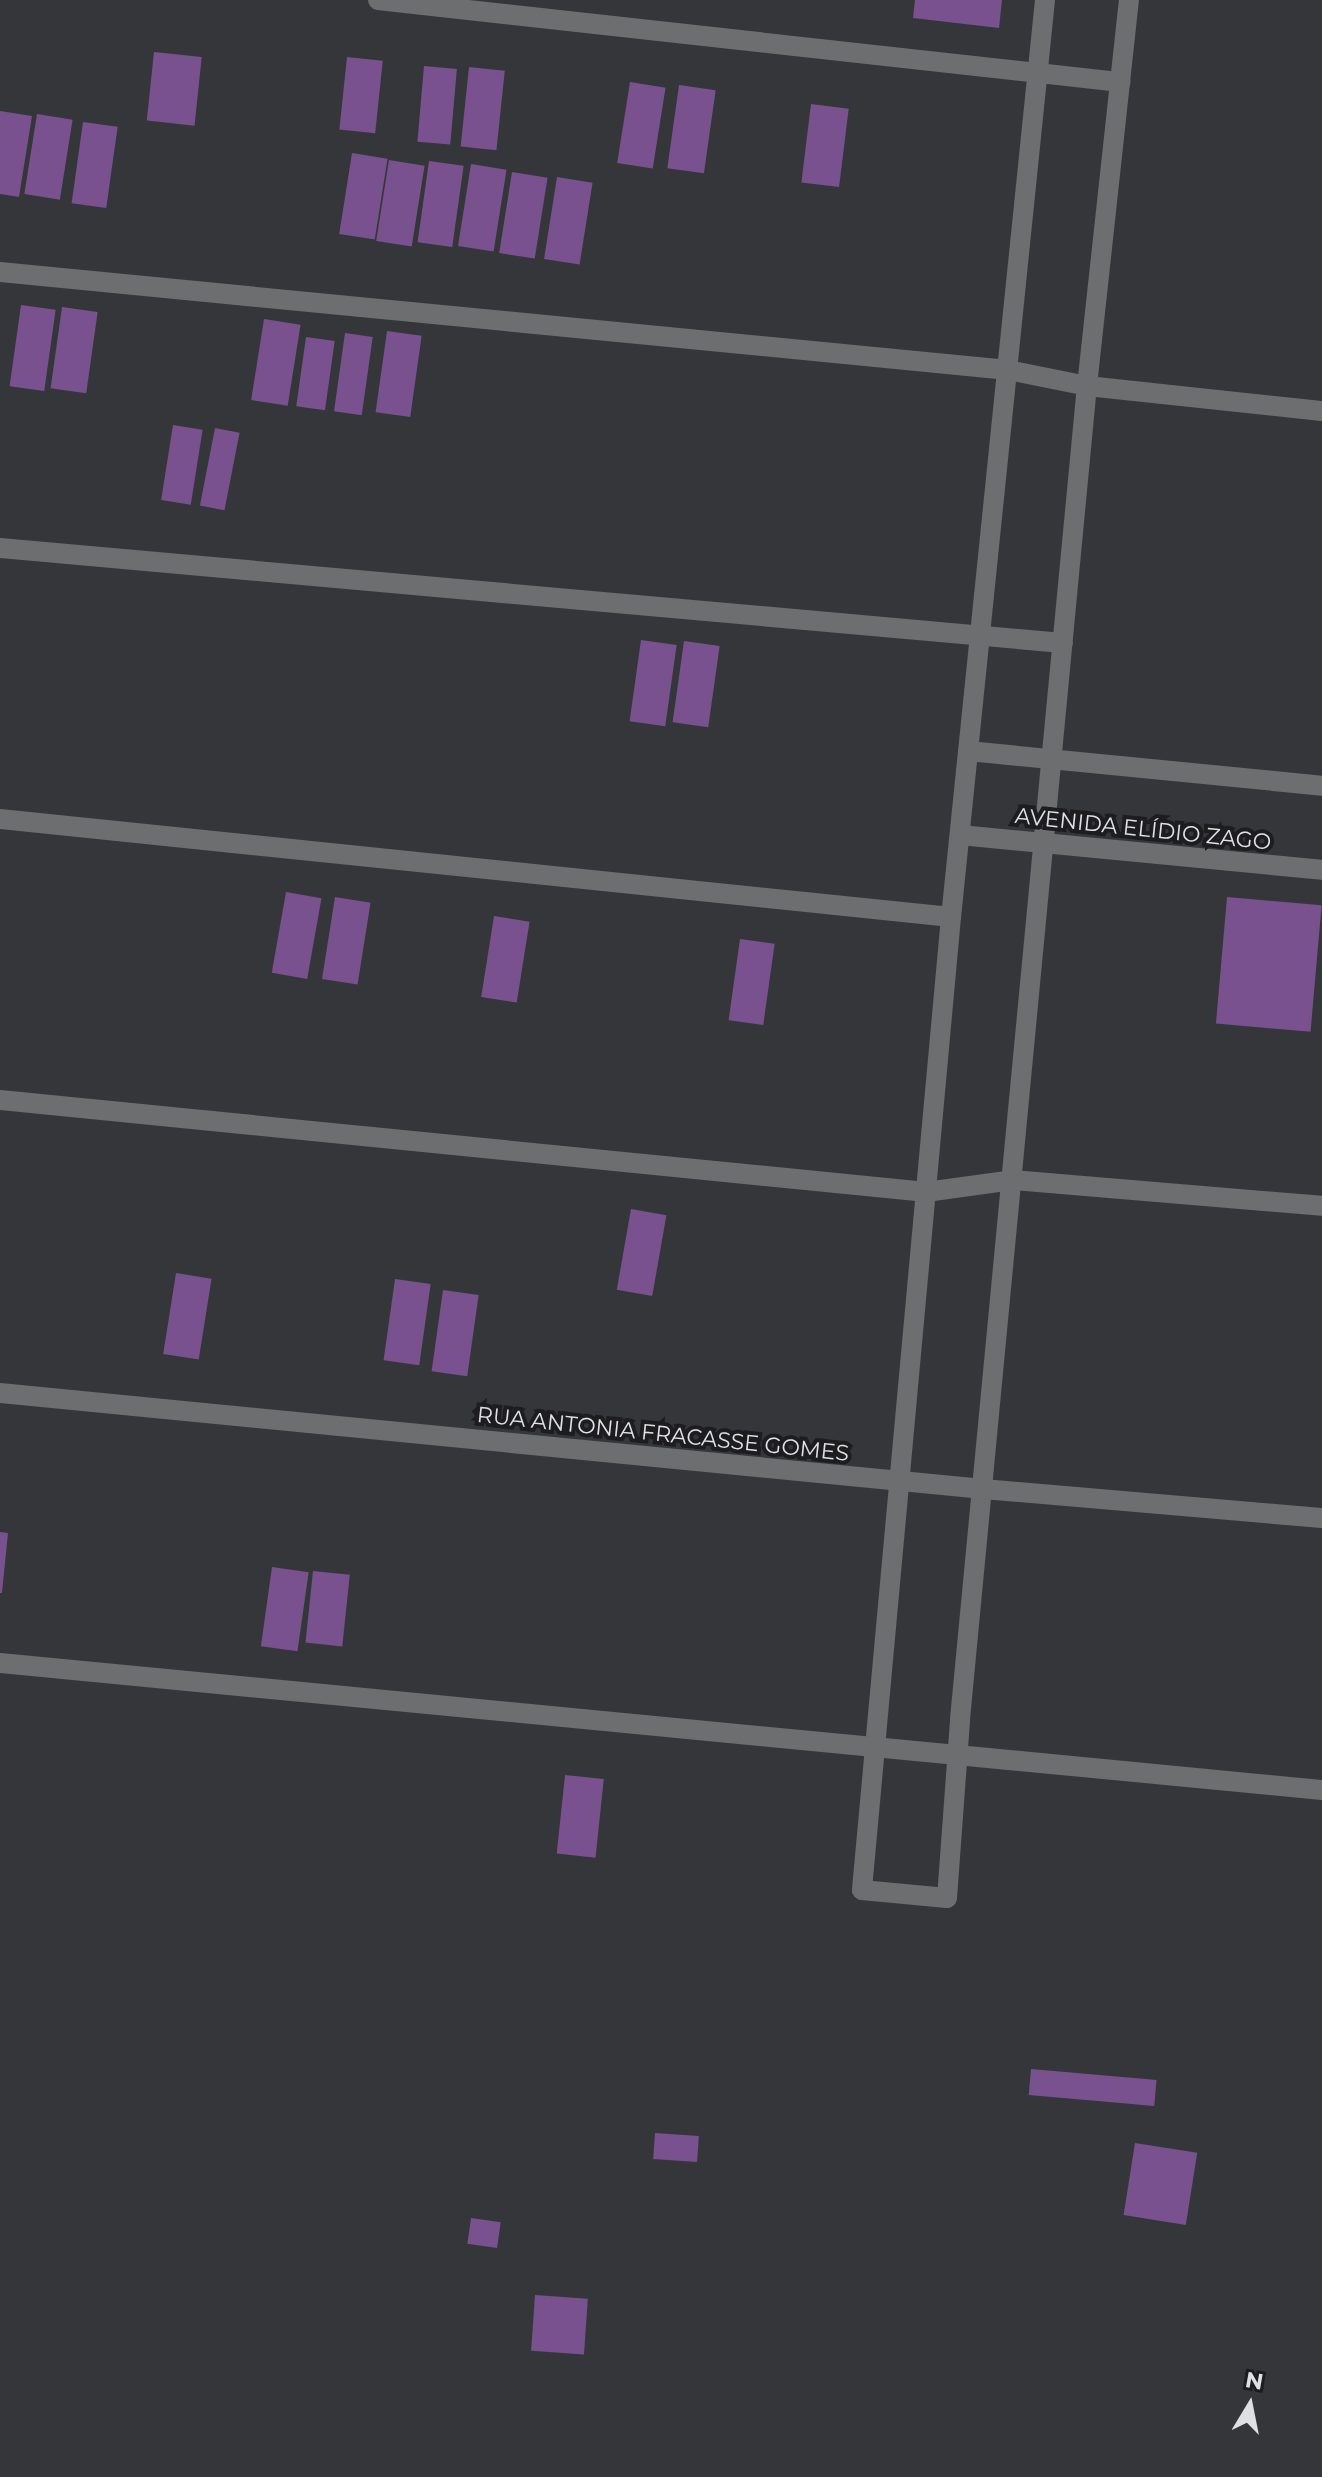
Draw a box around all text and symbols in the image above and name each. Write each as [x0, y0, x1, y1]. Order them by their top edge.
street label: AVENIDA ELÍDIO ZAGO [1014, 802, 1272, 856]
street label: RUA ANTONIA FRACASSE GOMES [476, 1401, 850, 1467]
north arrow [1210, 2365, 1290, 2445]
text: N [1243, 2366, 1265, 2396]

